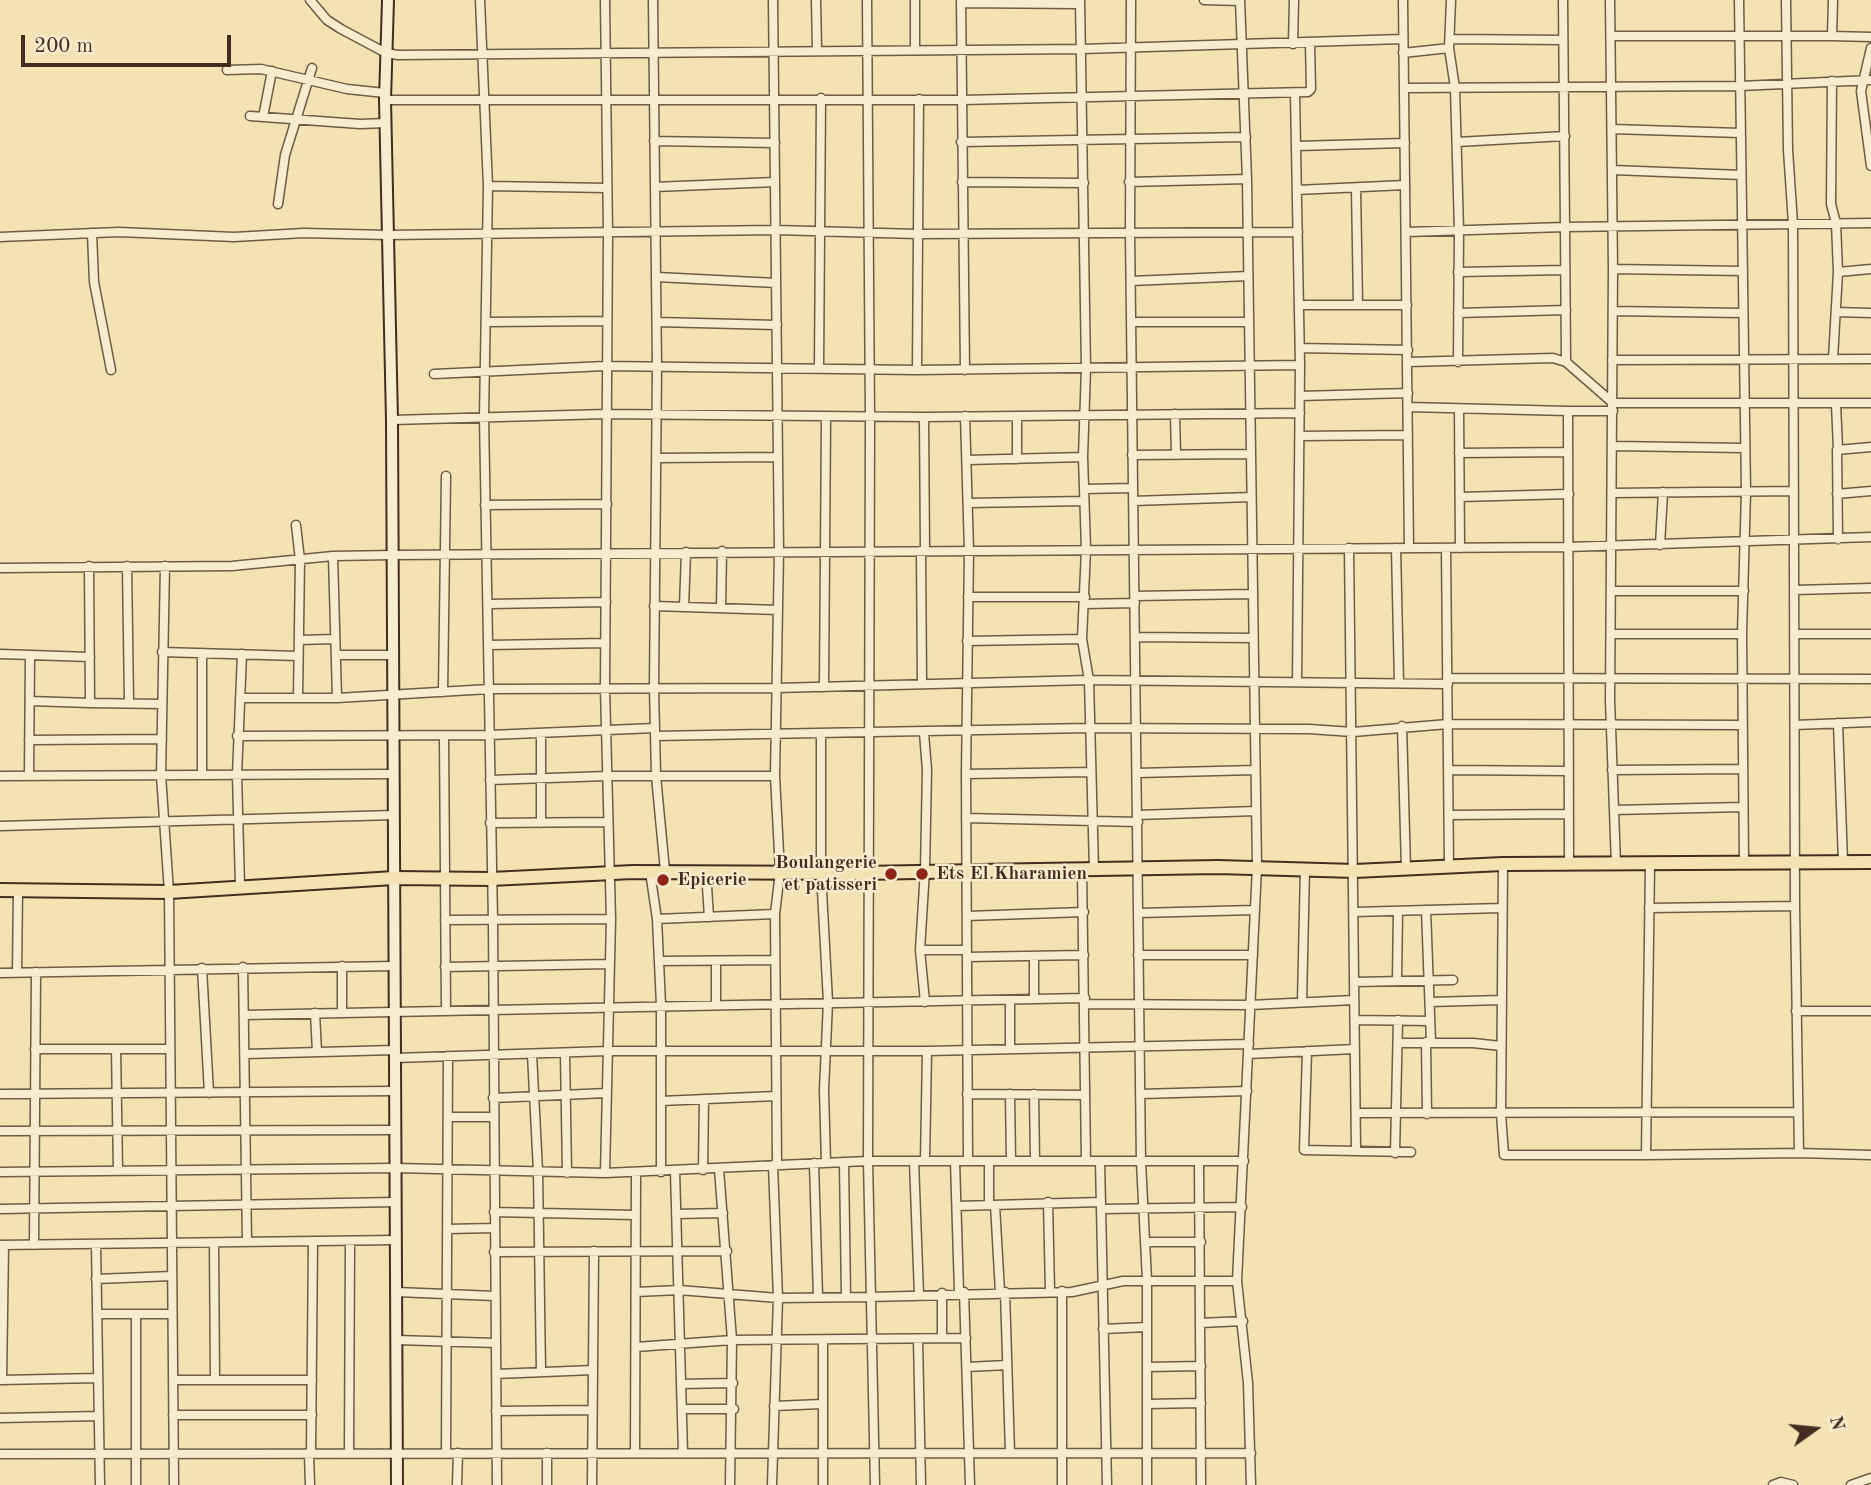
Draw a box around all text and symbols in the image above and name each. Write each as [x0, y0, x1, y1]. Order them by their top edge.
scale bar [24, 21, 234, 65]
text: 200 m [34, 36, 93, 57]
place label: Boulangerie et patisseri [775, 852, 877, 896]
place label: Ets El Kharamien [936, 863, 1087, 885]
marker: Boulangerie et patisseri [883, 866, 899, 882]
marker: Ets El Kharamien [914, 866, 930, 882]
place label: Epicerie [677, 869, 747, 891]
marker: Epicerie [655, 872, 671, 888]
north arrow [1780, 1394, 1850, 1464]
text: N [1825, 1414, 1847, 1433]

